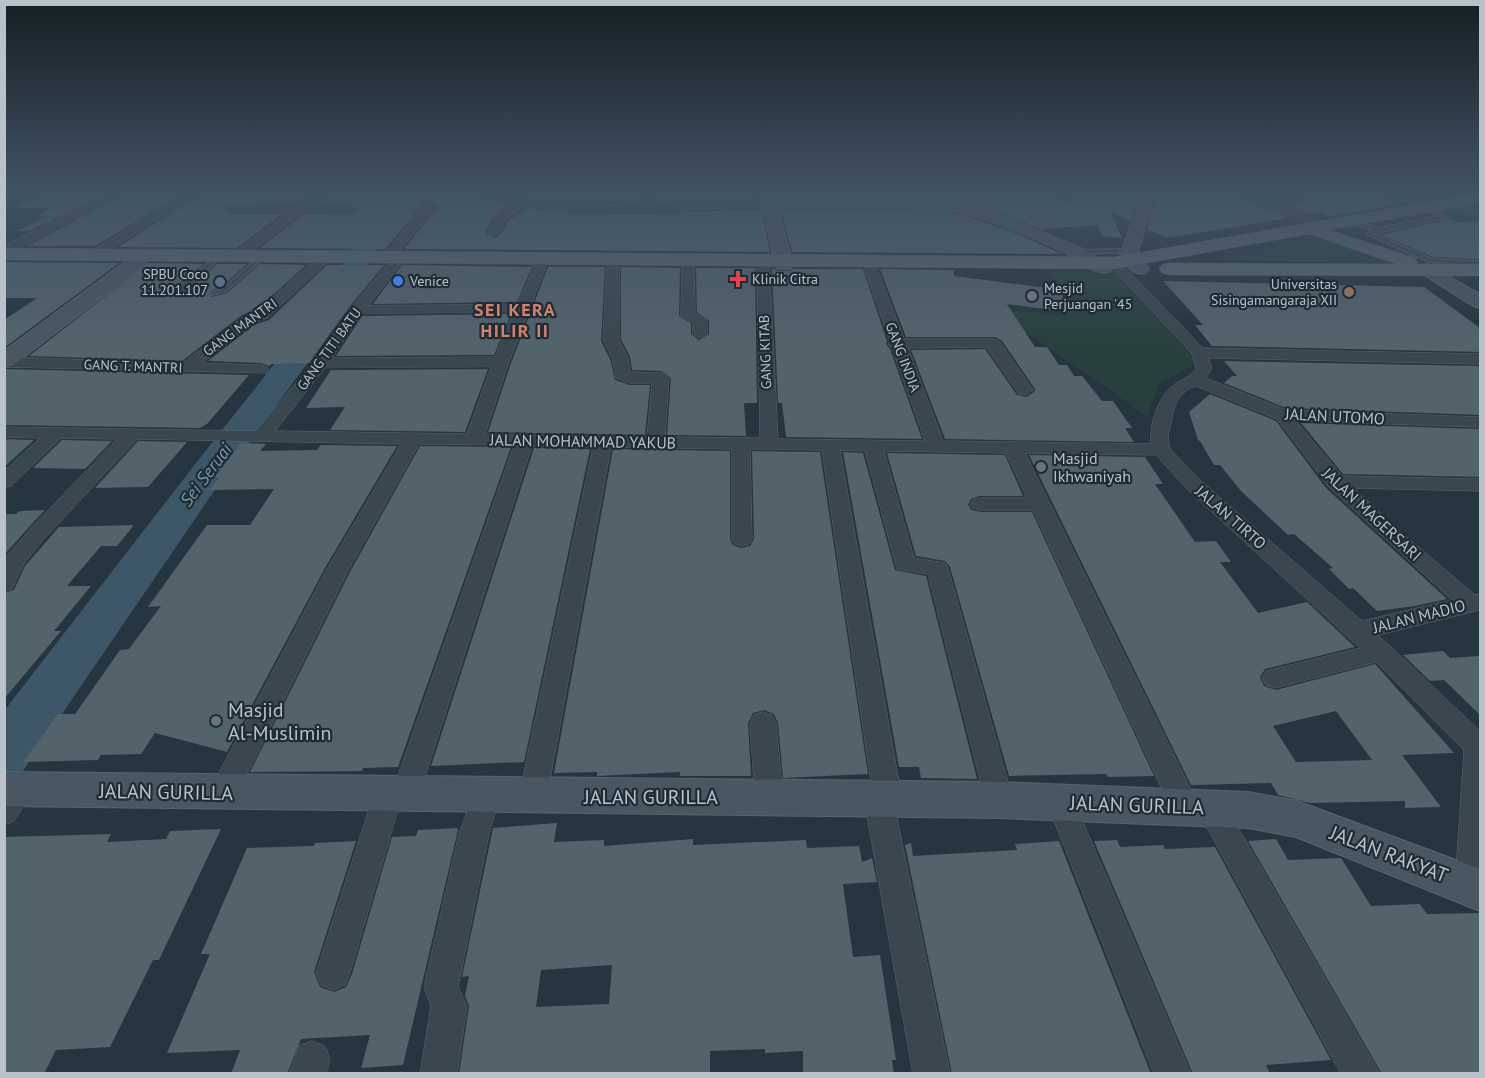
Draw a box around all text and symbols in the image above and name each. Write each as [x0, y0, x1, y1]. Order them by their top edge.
place label: SPBU Coco 11.201.107 [141, 265, 208, 299]
marker: Klinik Citra [729, 270, 747, 288]
place label: Klinik Citra [752, 270, 818, 288]
place label: Venice [409, 272, 449, 290]
marker: Venice [391, 274, 405, 288]
marker: SPBU Coco 11.201.107 [213, 275, 227, 289]
place label: Universitas Sisingamangaraja XII [1211, 275, 1337, 309]
place label: Mesjid Perjuangan '45 [1044, 279, 1132, 313]
marker: Universitas Sisingamangaraja XII [1342, 285, 1356, 299]
marker: Mesjid Perjuangan '45 [1025, 289, 1039, 303]
street label: GANG MANTRI [199, 294, 281, 360]
district label: SEI KERA HILIR II [474, 298, 556, 342]
street label: GANG TITI BATU [293, 304, 365, 394]
street label: GANG KITAB [755, 315, 775, 389]
street label: GANG INDIA [881, 320, 925, 395]
street label: GANG T. MANTRI [83, 355, 183, 377]
street label: JALAN UTOMO [1284, 403, 1385, 429]
street label: JALAN MOHAMMAD YAKUB [489, 429, 676, 453]
water label: Sei Seruai [175, 438, 238, 511]
place label: Masjid Ikhwaniyah [1053, 448, 1131, 486]
marker: Masjid Ikhwaniyah [1034, 460, 1048, 474]
street label: JALAN MAGERSARI [1318, 462, 1426, 565]
street label: JALAN TIRTO [1191, 480, 1271, 553]
street label: JALAN MADIO [1370, 595, 1467, 637]
place label: Masjid Al-Muslimin [228, 697, 332, 746]
marker: Masjid Al-Muslimin [209, 714, 223, 728]
street label: JALAN GURILLA [98, 778, 234, 806]
street label: JALAN GURILLA [583, 784, 718, 810]
street label: JALAN GURILLA [1069, 790, 1205, 820]
street label: JALAN RAKYAT [1325, 819, 1452, 888]

